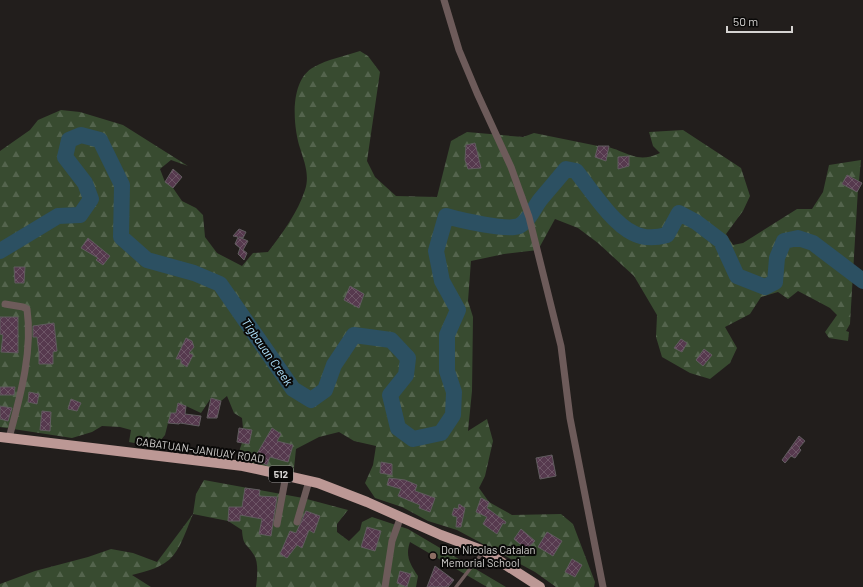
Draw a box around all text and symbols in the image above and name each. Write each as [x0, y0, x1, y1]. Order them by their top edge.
scale bar [727, 8, 792, 34]
text: 50 m [733, 14, 758, 28]
water label: Tigbauan Creek [239, 315, 296, 388]
street label: CABATUAN-JANIUAY ROAD [135, 434, 265, 465]
road number: 512 [269, 466, 293, 482]
place label: Don Nicolas Catalan Memorial School [441, 543, 535, 569]
marker: Don Nicolas Catalan Memorial School [428, 551, 438, 561]

